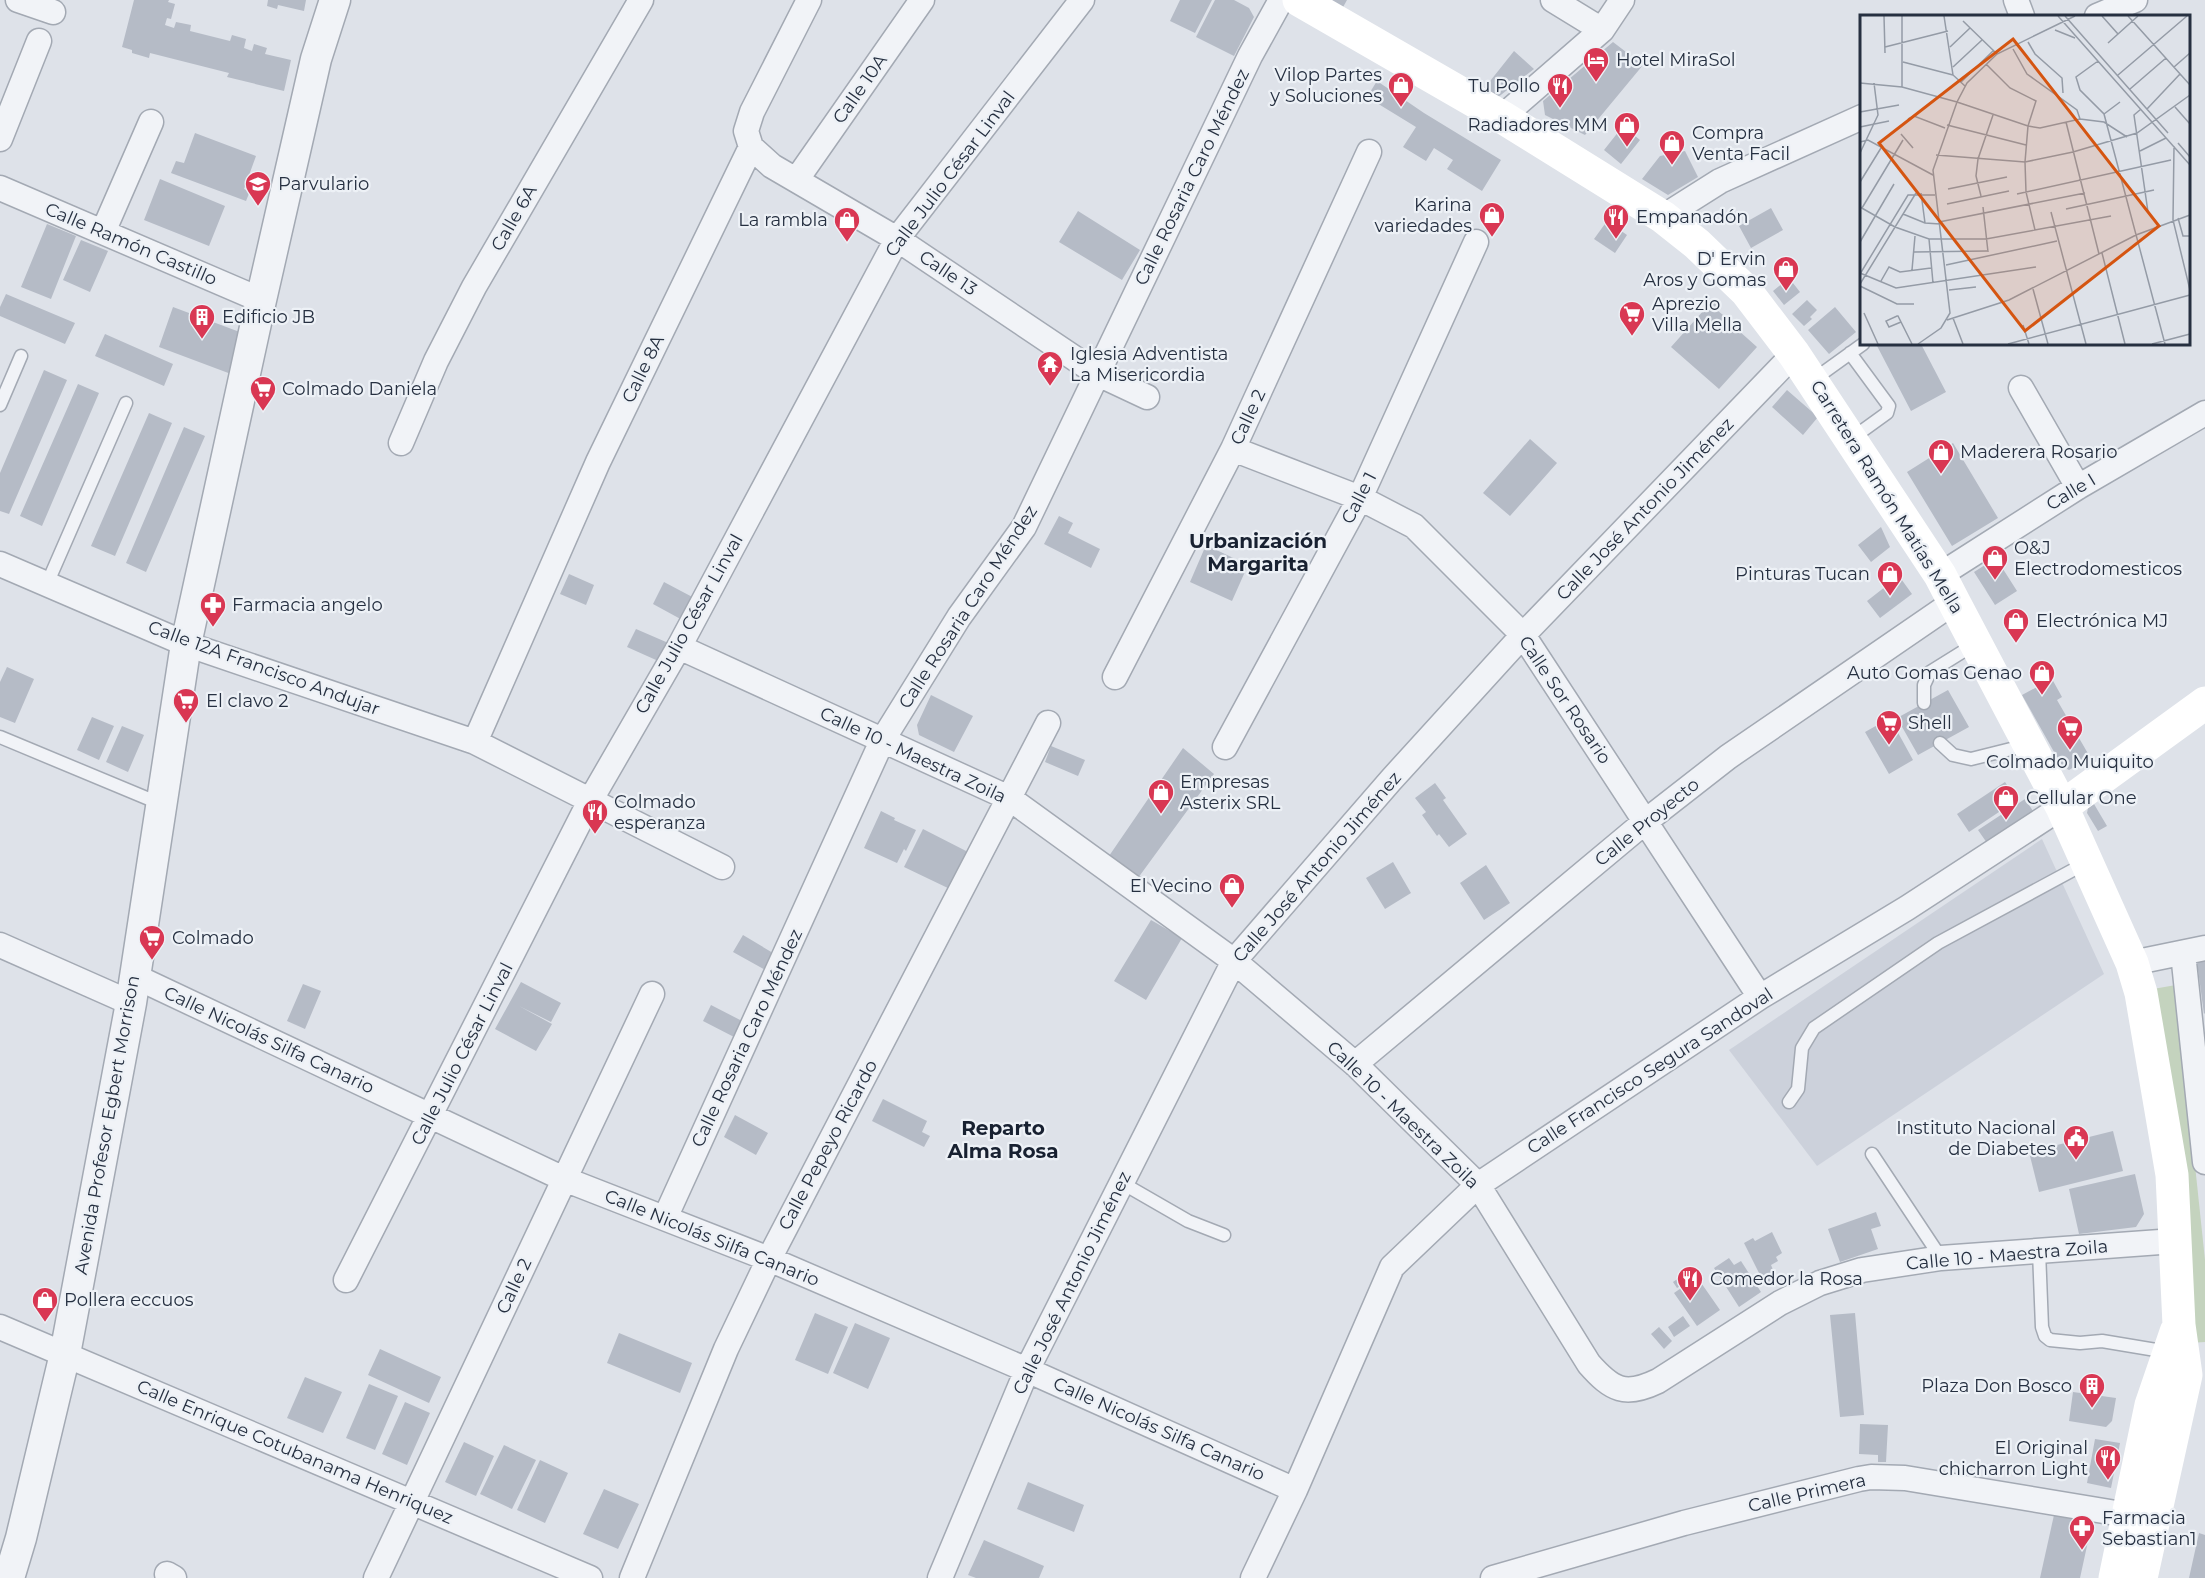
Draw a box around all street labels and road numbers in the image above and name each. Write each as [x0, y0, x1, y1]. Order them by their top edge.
street label: Calle 10A [828, 50, 892, 128]
street label: Calle Rosaria Caro Méndez [1130, 65, 1254, 289]
street label: Calle Julio César Linval [880, 87, 1020, 261]
street label: Calle 6A [486, 181, 542, 255]
street label: Calle Ramón Castillo [42, 198, 220, 290]
street label: Calle 13 [915, 246, 981, 300]
street label: Calle 8A [617, 331, 669, 407]
street label: Carretera Ramón Matías Mella [1806, 376, 1968, 618]
street label: Calle 2 [1226, 386, 1270, 448]
street label: Calle José Antonio Jiménez [1552, 413, 1738, 605]
street label: Calle 1 [1337, 468, 1381, 528]
street label: Calle I [2042, 469, 2100, 515]
street label: Calle Rosaria Caro Méndez [894, 501, 1042, 713]
street label: Calle Julio César Linval [630, 530, 748, 718]
street label: Calle 12A Francisco Andujar [145, 616, 383, 720]
street label: Calle Sor Rosario [1514, 632, 1616, 768]
street label: Calle 10 - Maestra Zoila [816, 702, 1010, 808]
street label: Calle José Antonio Jiménez [1228, 767, 1406, 967]
street label: Calle Proyecto [1590, 773, 1704, 871]
street label: Calle Rosaria Caro Méndez [687, 925, 807, 1151]
street label: Calle Julio César Linval [406, 959, 518, 1149]
street label: Avenida Profesor Egbert Morrison [70, 974, 144, 1276]
street label: Calle Nicolás Silfa Canario [160, 982, 378, 1098]
street label: Calle Francisco Segura Sandoval [1523, 983, 1777, 1159]
street label: Calle 10 - Maestra Zoila [1322, 1037, 1484, 1193]
street label: Calle Pepeyo Ricardo [774, 1056, 882, 1234]
street label: Calle José Antonio Jiménez [1008, 1168, 1136, 1398]
street label: Calle Nicolás Silfa Canario [601, 1185, 823, 1291]
street label: Calle 10 - Maestra Zoila [1905, 1235, 2109, 1275]
street label: Calle 2 [492, 1255, 536, 1317]
street label: Calle Nicolás Silfa Canario [1050, 1372, 1268, 1486]
street label: Calle Enrique Cotubanama Henriquez [134, 1375, 456, 1529]
street label: Calle Primera [1746, 1469, 1868, 1517]

